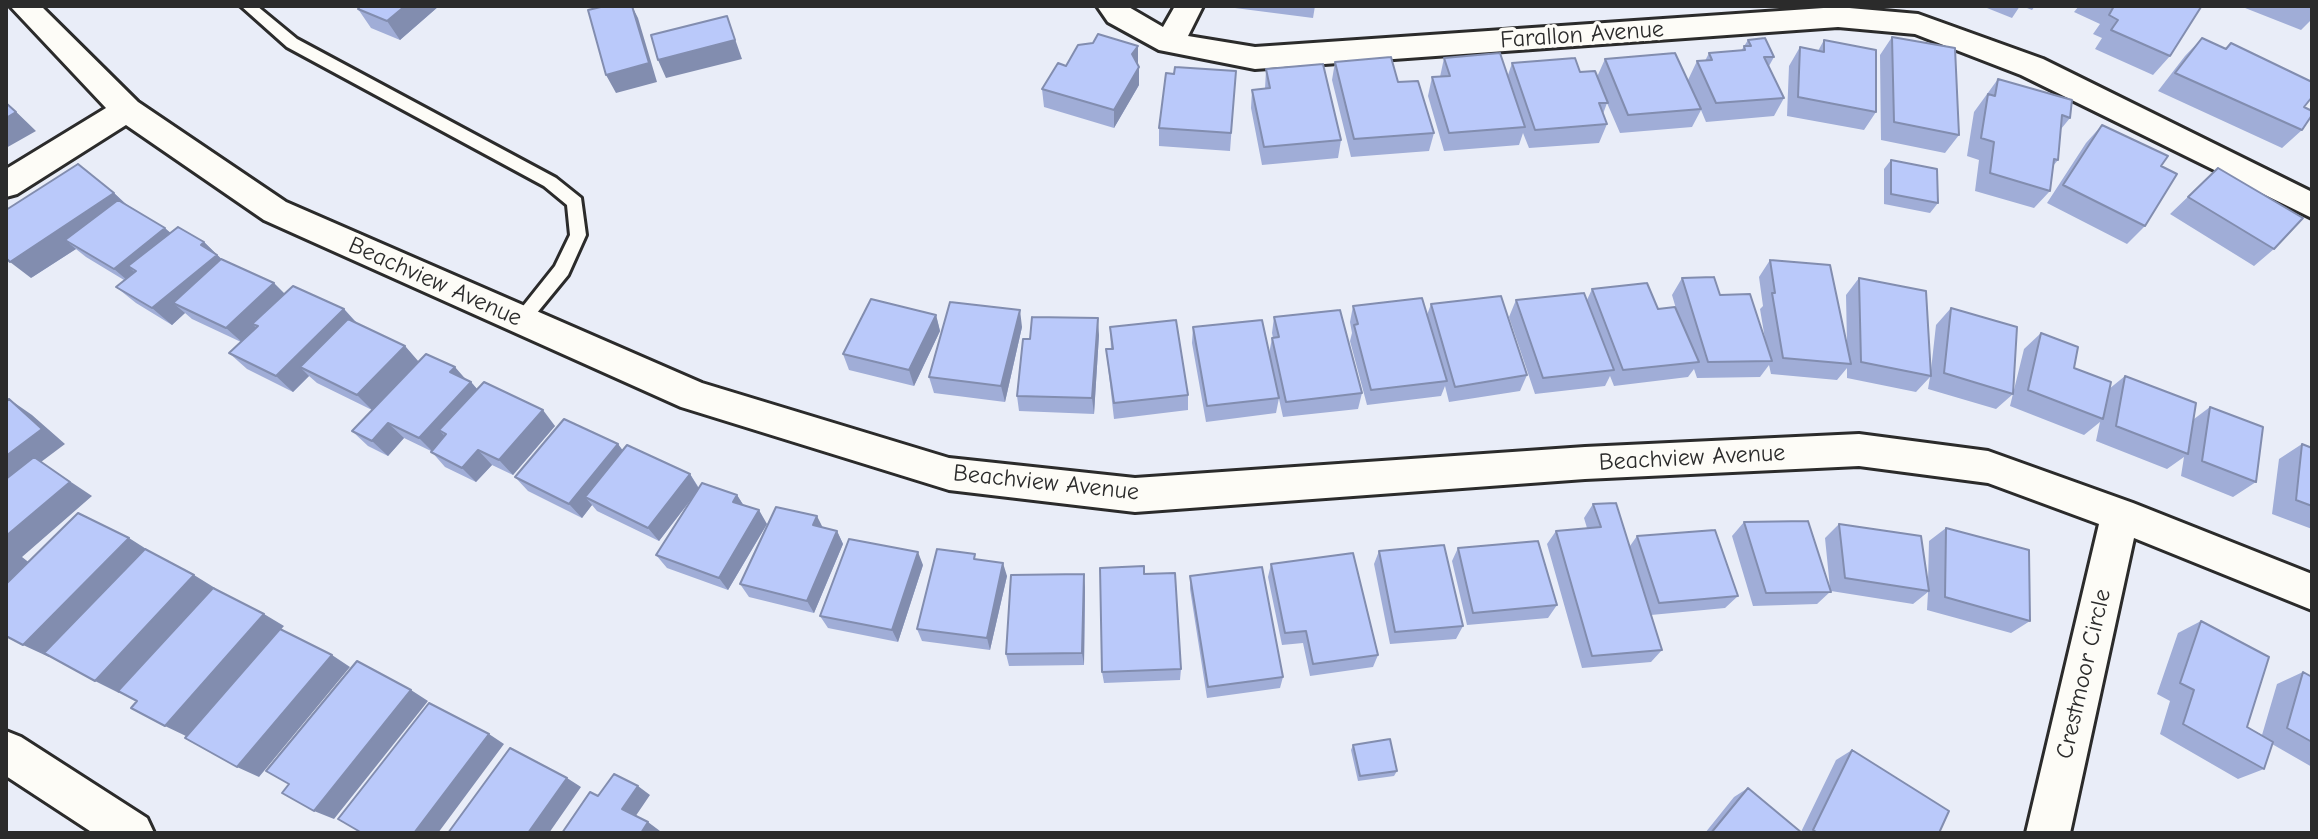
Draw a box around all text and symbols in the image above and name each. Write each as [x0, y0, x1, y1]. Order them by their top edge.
street label: Farallon Avenue [1499, 15, 1665, 55]
street label: Beachview Avenue [344, 231, 526, 333]
street label: Beachview Avenue [1598, 439, 1786, 477]
street label: Beachview Avenue [952, 459, 1140, 507]
street label: Crestmoor Circle [2050, 586, 2118, 762]

